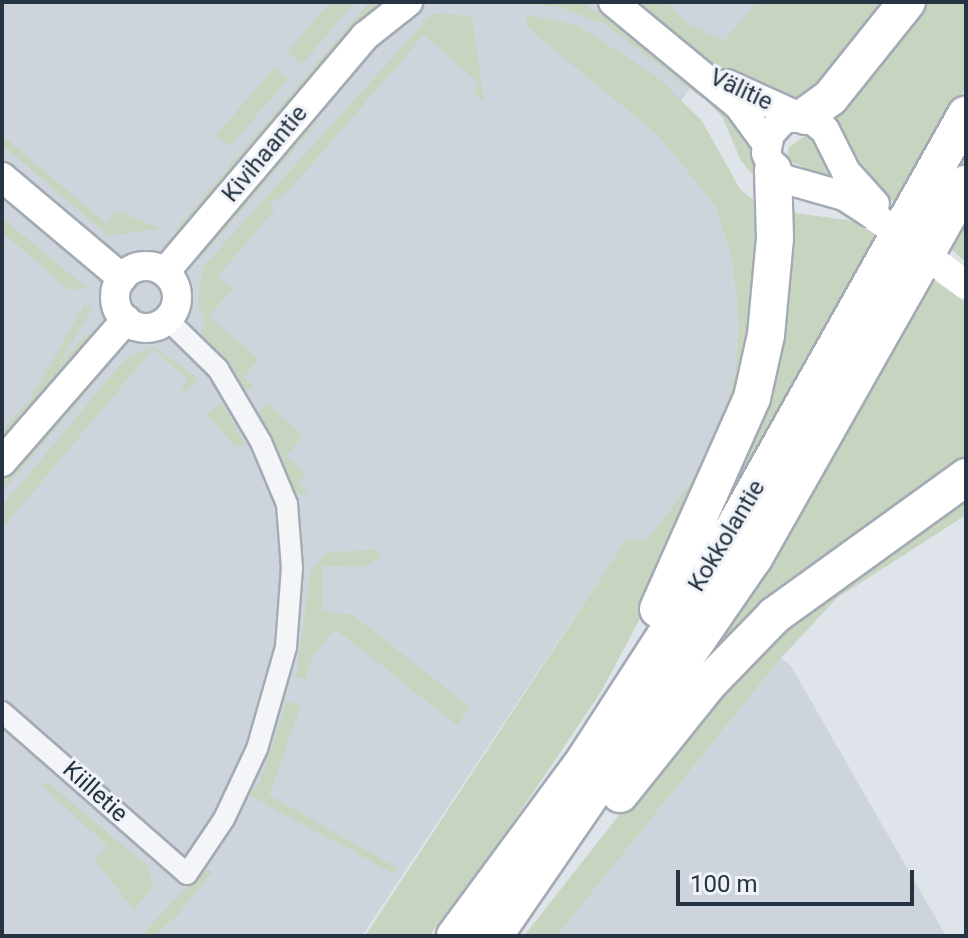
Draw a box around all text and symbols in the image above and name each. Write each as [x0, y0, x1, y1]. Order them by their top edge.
street label: Välitie [705, 63, 777, 117]
street label: Kivihaantie [216, 100, 314, 208]
street label: Kokkolantie [682, 475, 772, 597]
street label: Kiilletie [57, 755, 133, 829]
scale bar [680, 854, 918, 904]
text: 100 m [690, 870, 757, 898]

